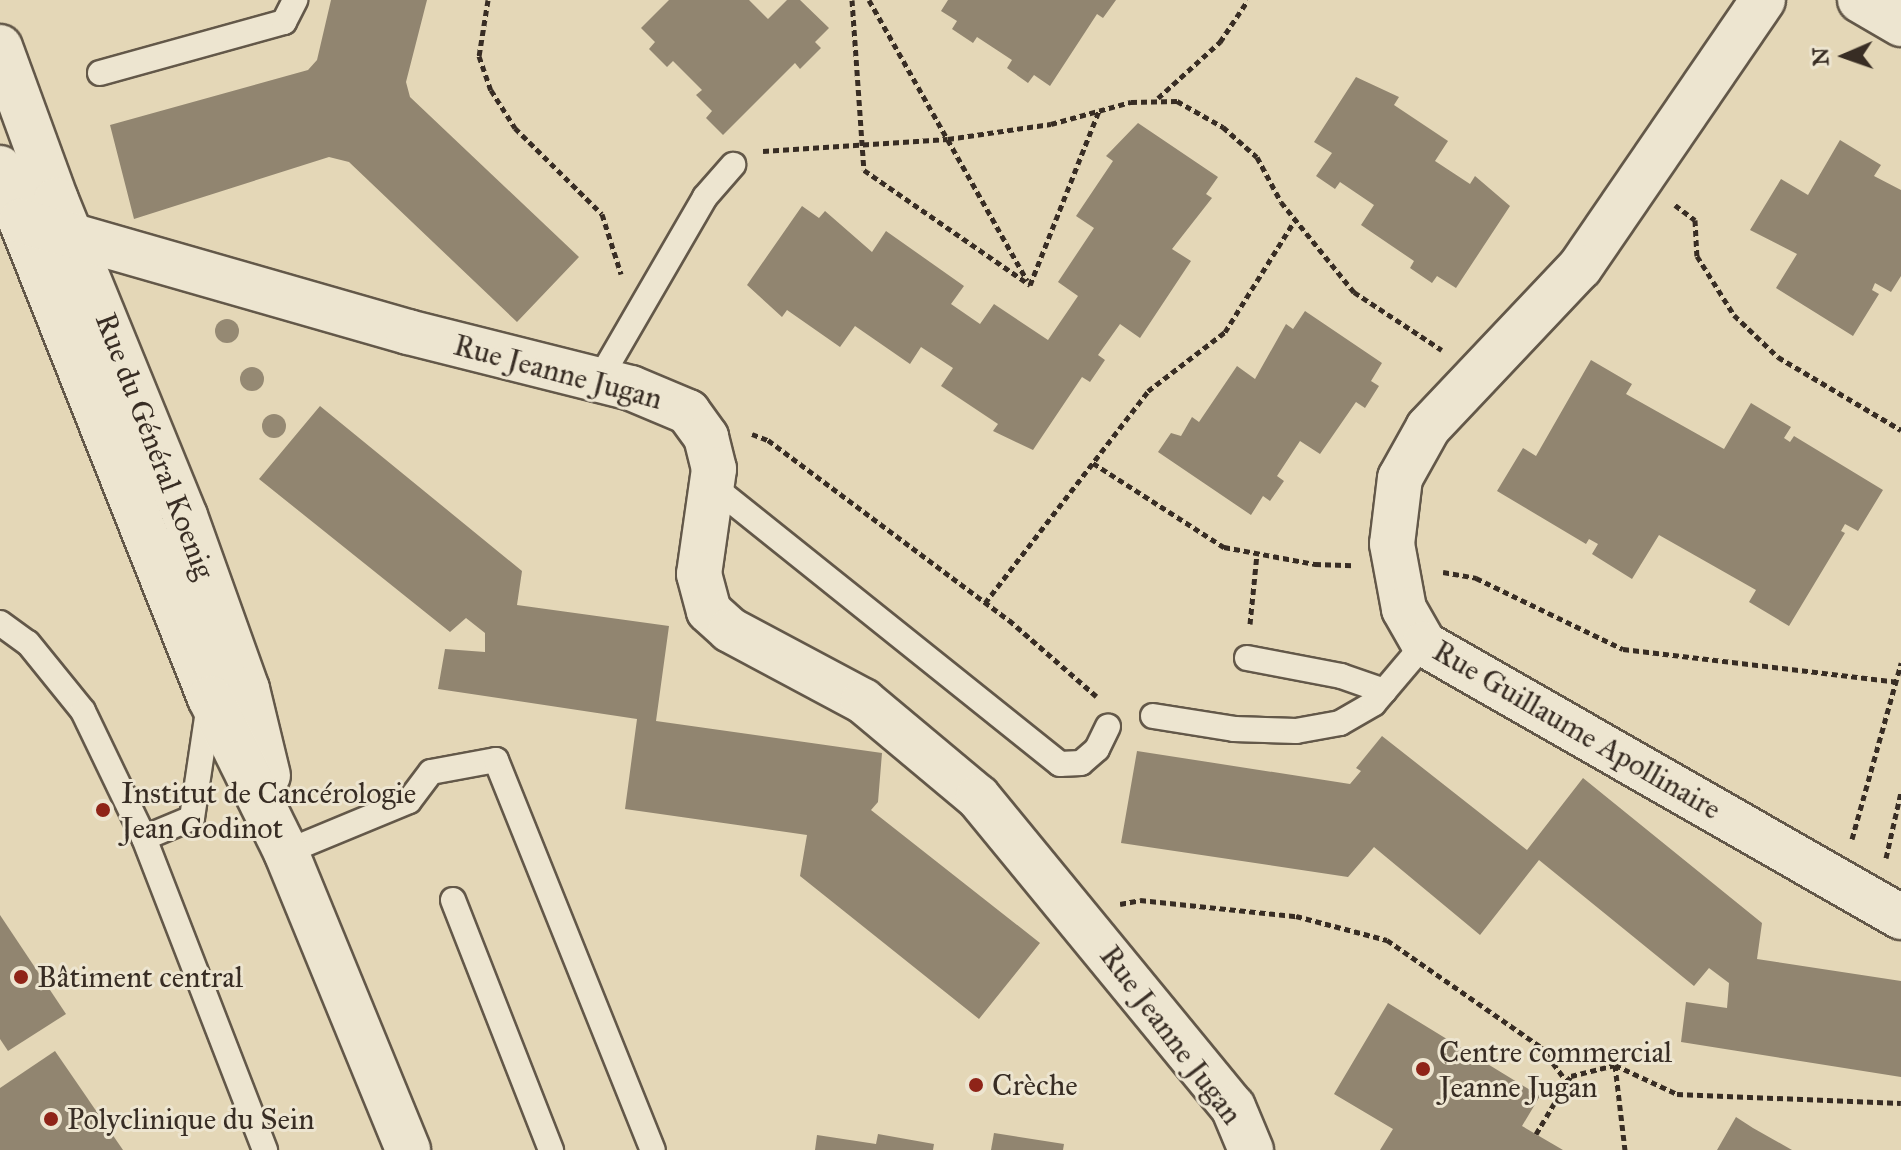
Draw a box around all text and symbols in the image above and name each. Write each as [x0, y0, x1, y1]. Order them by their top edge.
north arrow [1805, 16, 1885, 96]
text: N [1807, 47, 1834, 67]
street label: Rue du Général Koenig [88, 308, 222, 584]
street label: Rue Jeanne Jugan [450, 327, 666, 417]
street label: Rue Guillaume Apollinaire [1427, 633, 1727, 827]
place label: Institut de Cancérologie Jean Godinot [121, 775, 416, 846]
marker: Institut de Cancérologie Jean Godinot [92, 799, 114, 821]
street label: Rue Jeanne Jugan [1092, 939, 1250, 1131]
place label: Bâtiment central [37, 959, 243, 995]
marker: Bâtiment central [12, 968, 30, 986]
place label: Centre commercial Jeanne Jugan [1439, 1034, 1672, 1104]
marker: Centre commercial Jeanne Jugan [1414, 1060, 1432, 1078]
place label: Crèche [992, 1067, 1078, 1103]
marker: Crèche [967, 1076, 985, 1094]
place label: Polyclinique du Sein [67, 1101, 314, 1137]
marker: Polyclinique du Sein [42, 1110, 60, 1128]

